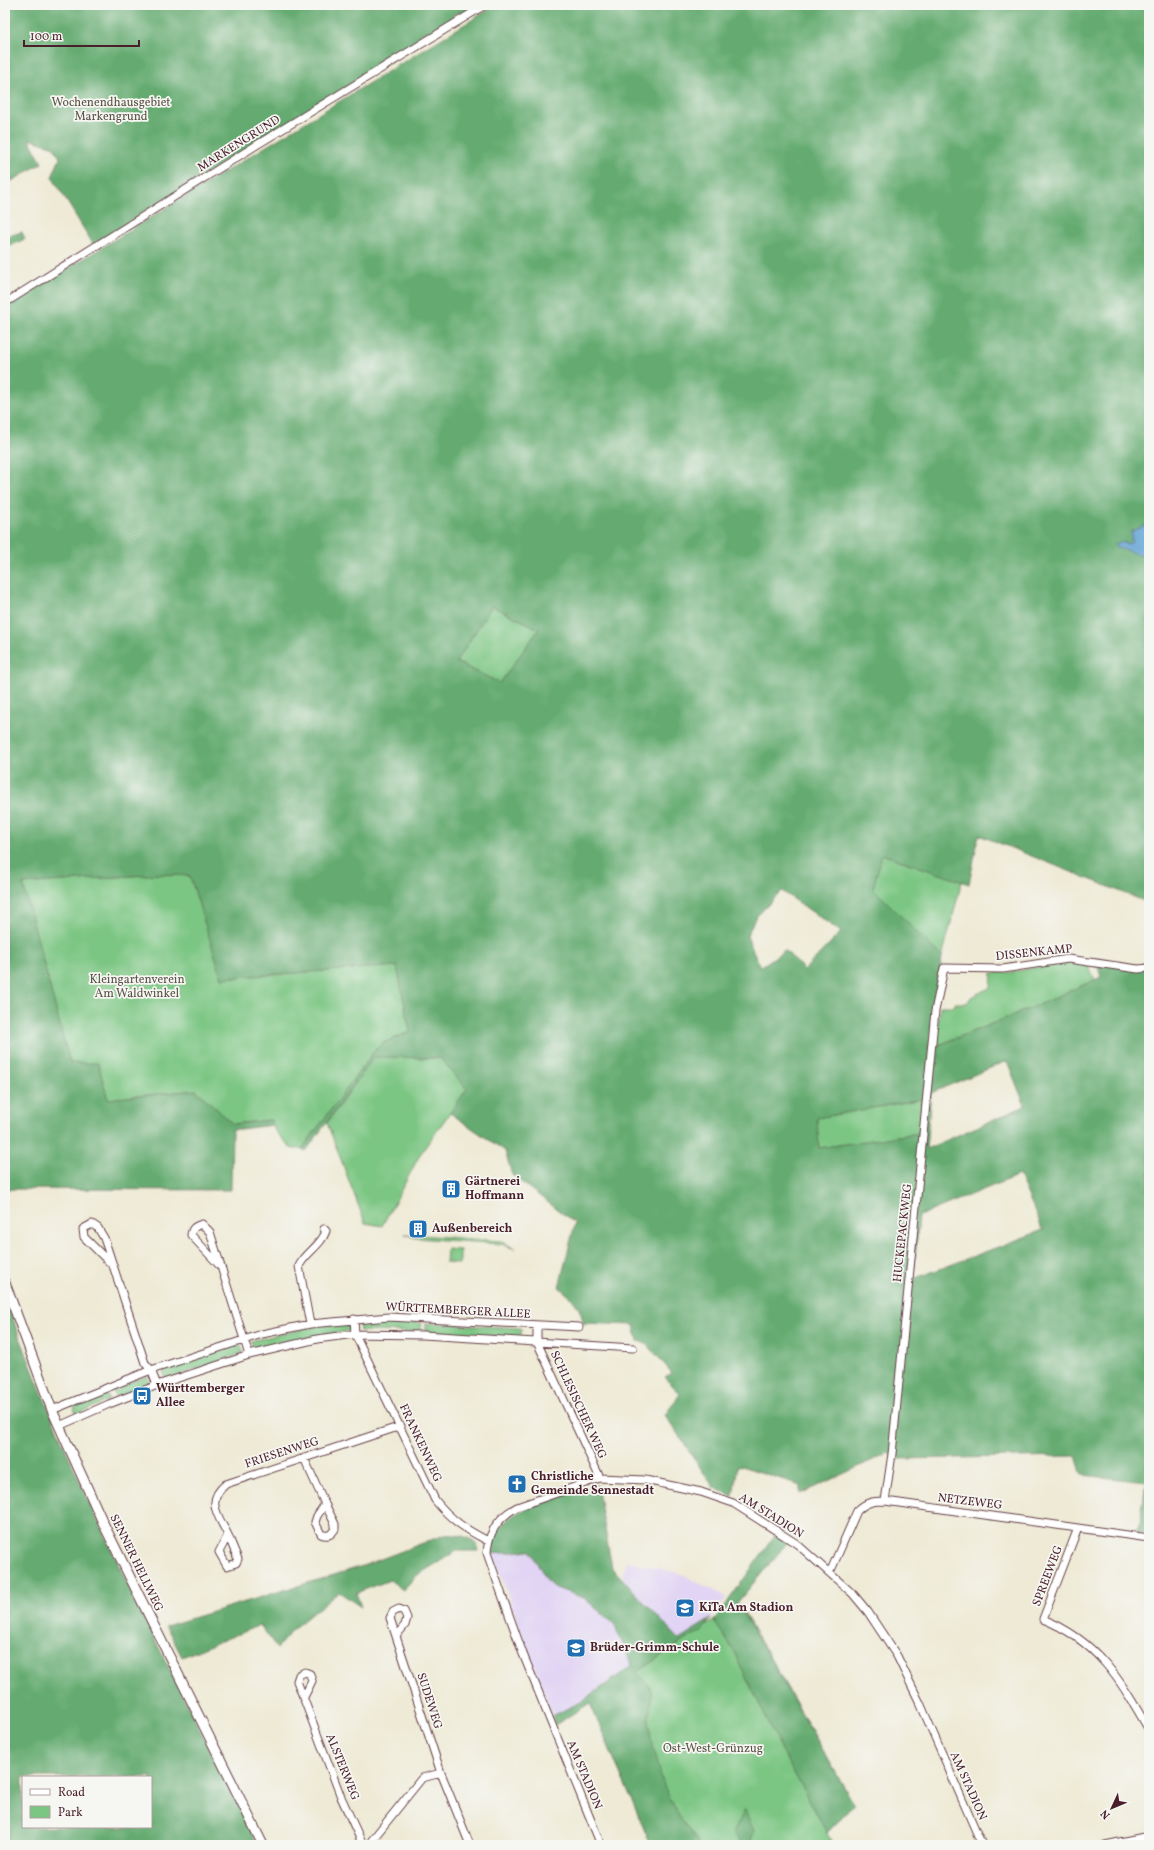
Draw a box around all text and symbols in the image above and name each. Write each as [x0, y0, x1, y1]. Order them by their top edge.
scale bar [24, 22, 139, 48]
text: 100 m [30, 29, 63, 45]
park label: Wochenendhausgebiet Markengrund [51, 95, 171, 125]
street label: MARKENGRUND [195, 112, 284, 176]
street label: DISSENKAMP [995, 941, 1073, 965]
park label: Kleingartenverein Am Waldwinkel [89, 972, 185, 1002]
place label: Gärtnerei Hoffmann [465, 1174, 524, 1204]
building icon: Gärtnerei Hoffmann [440, 1178, 462, 1200]
street label: HUCKEPACKWEG [890, 1183, 916, 1283]
building icon: Außenbereich [407, 1218, 429, 1240]
place label: Außenbereich [432, 1221, 512, 1237]
street label: WÜRTTEMBERGER ALLEE [385, 1298, 531, 1323]
street label: SCHLESISCHER WEG [546, 1348, 610, 1462]
place label: Württemberger Allee [156, 1381, 245, 1411]
bus stop icon: Württemberger Allee [131, 1385, 153, 1407]
street label: FRANKENWEG [395, 1401, 445, 1485]
street label: FRIESENWEG [243, 1433, 321, 1473]
place label: Christliche Gemeinde Sennestadt [531, 1469, 654, 1499]
church icon: Christliche Gemeinde Sennestadt [506, 1473, 528, 1495]
street label: AM STADION [736, 1490, 806, 1542]
street label: NETZEWEG [937, 1490, 1003, 1514]
street label: SENNER HELLWEG [105, 1512, 167, 1614]
street label: SPREEWEG [1029, 1543, 1067, 1609]
school or university icon: KiTa Am Stadion [674, 1597, 696, 1619]
place label: KiTa Am Stadion [699, 1600, 793, 1616]
school or university icon: Brüder-Grimm-Schule [565, 1637, 587, 1659]
place label: Brüder-Grimm-Schule [590, 1640, 719, 1656]
street label: SUDEWEG [412, 1671, 446, 1731]
street label: ALSTERWEG [321, 1731, 363, 1803]
street label: AM STADION [562, 1738, 606, 1812]
park label: Ost-West-Grünzug [663, 1741, 763, 1757]
street label: AM STADION [946, 1749, 990, 1823]
legend [22, 1776, 152, 1828]
text: Road [58, 1785, 85, 1801]
north arrow [1092, 1788, 1132, 1828]
text: Park [58, 1805, 83, 1821]
text: N [1098, 1806, 1114, 1822]

